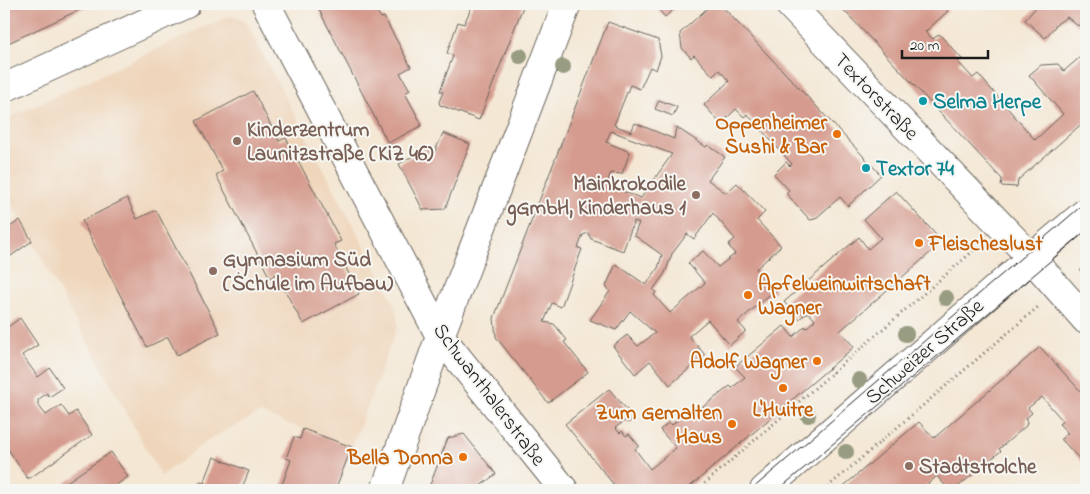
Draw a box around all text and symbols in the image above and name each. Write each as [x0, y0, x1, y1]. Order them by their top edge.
scale bar [902, 28, 989, 60]
text: 20 m [910, 35, 940, 57]
street label: Textorstraße [826, 47, 925, 148]
place label: Selma Herpe [933, 88, 1042, 118]
marker: Selma Herpe [917, 95, 929, 107]
place label: Oppenheimer Sushi & Bar [715, 109, 827, 163]
place label: Kinderzentrum Launitzstraße (KiZ 46) [247, 116, 434, 170]
marker: Oppenheimer Sushi & Bar [831, 128, 843, 140]
marker: Kinderzentrum Launitzstraße (KiZ 46) [231, 135, 243, 147]
place label: Textor 74 [876, 155, 954, 185]
marker: Textor 74 [860, 162, 872, 174]
place label: Mainkrokodile gGmbH, Kinderhaus 1 [506, 170, 687, 226]
marker: Mainkrokodile gGmbH, Kinderhaus 1 [690, 189, 702, 201]
place label: Fleischeslust [928, 230, 1044, 260]
marker: Fleischeslust [913, 237, 925, 249]
place label: Gymnasium Süd (Schule im Aufbau) [223, 246, 394, 300]
marker: Gymnasium Süd (Schule im Aufbau) [207, 265, 219, 277]
place label: Apfelweinwirtschaft Wagner [758, 270, 932, 326]
marker: Apfelweinwirtschaft Wagner [742, 289, 754, 301]
street label: Schweizer Straße [859, 292, 992, 413]
street label: Schwanthalerstraße [425, 317, 553, 473]
place label: Adolf Wagner [690, 348, 807, 380]
marker: Adolf Wagner [811, 355, 823, 367]
marker: L'Huitre [777, 382, 789, 394]
place label: L'Huitre [753, 396, 814, 426]
place label: Zum Gemalten Haus [596, 399, 722, 453]
marker: Zum Gemalten Haus [726, 418, 738, 430]
place label: Bella Donna [346, 444, 453, 474]
marker: Bella Donna [457, 451, 469, 463]
place label: Stadtstrolche [919, 453, 1037, 483]
marker: Stadtstrolche [903, 460, 915, 472]

